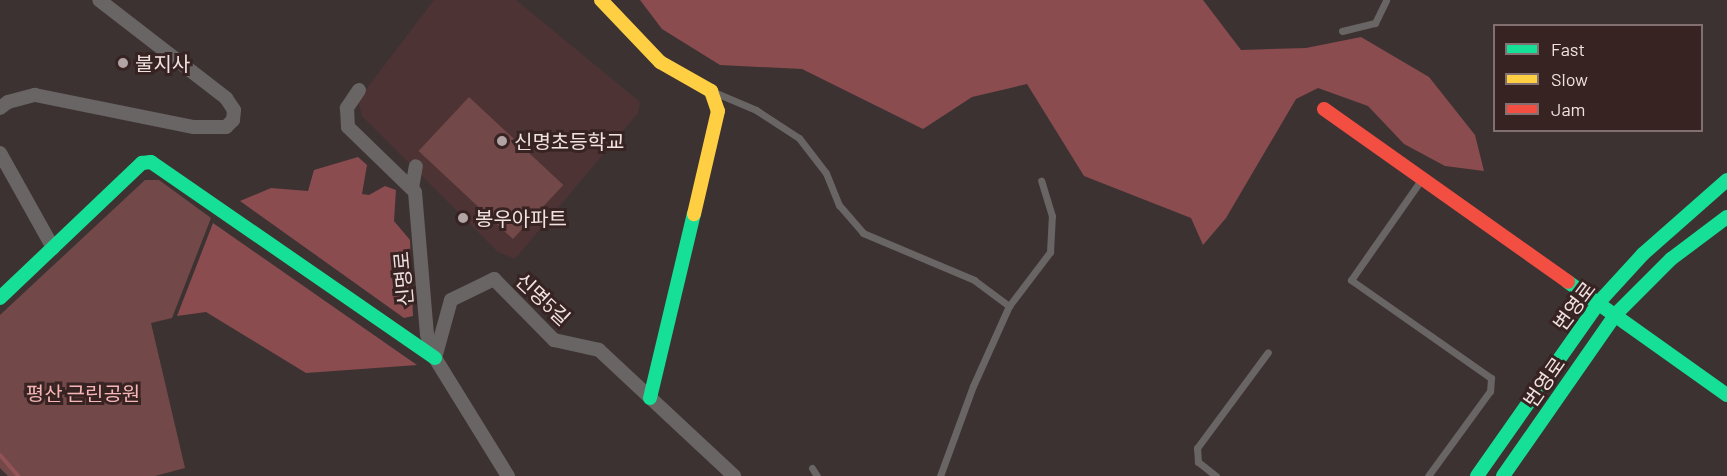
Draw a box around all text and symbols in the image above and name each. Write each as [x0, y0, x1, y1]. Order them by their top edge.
legend [1493, 24, 1703, 132]
text: Fast [1551, 38, 1585, 60]
place label: 불지사 [135, 51, 190, 75]
marker: 불지사 [116, 56, 130, 70]
text: Slow [1551, 68, 1588, 90]
text: Jam [1551, 98, 1585, 120]
place label: 신명초등학교 [514, 129, 624, 153]
marker: 신명초등학교 [495, 134, 509, 148]
place label: 봉우아파트 [475, 206, 567, 230]
marker: 봉우아파트 [456, 211, 470, 225]
street label: 신명로 [389, 250, 417, 308]
street label: 신명5길 [511, 268, 575, 330]
street label: 변영로 [1548, 277, 1600, 335]
street label: 번영로 [1518, 353, 1570, 411]
park label: 평산 근린공원 [26, 381, 140, 405]

